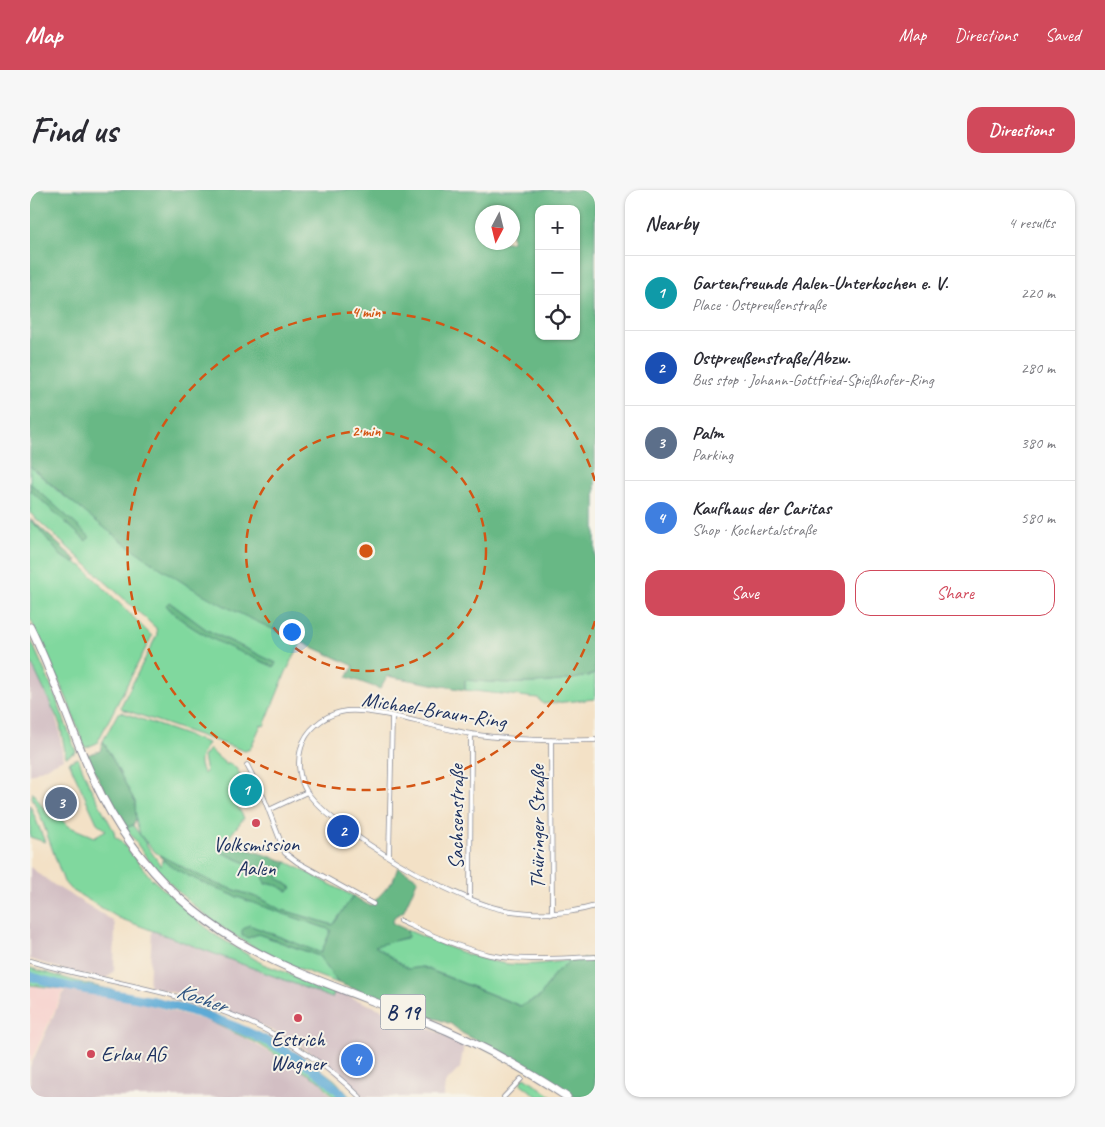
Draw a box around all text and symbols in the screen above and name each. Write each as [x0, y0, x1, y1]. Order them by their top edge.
text: Map [25, 20, 62, 50]
text: Map [899, 24, 926, 46]
text: Directions [954, 24, 1017, 46]
text: Saved [1045, 24, 1080, 46]
button: Directions [967, 107, 1075, 153]
text: Find us [30, 108, 117, 153]
north arrow [475, 205, 520, 250]
map controls [535, 205, 580, 340]
button: + [535, 205, 580, 250]
text: Nearby [645, 210, 698, 236]
text: 4 results [1008, 213, 1055, 233]
button: − [535, 250, 580, 295]
text: Gartenfreunde Aalen-Unterkochen e. V. [692, 271, 948, 295]
text: 1 [657, 283, 665, 303]
text: 220 m [1021, 283, 1055, 303]
button: locate [535, 295, 580, 340]
text: Place · Ostpreußenstraße [692, 295, 826, 315]
text: 4 min [352, 303, 381, 322]
text: Ostpreußenstraße/Abzw. [692, 346, 850, 370]
text: 2 [657, 358, 665, 378]
text: 280 m [1021, 358, 1055, 378]
text: Bus stop · Johann-Gottfried-Spießhofer-Ring [692, 370, 934, 390]
text: Palm [692, 421, 724, 445]
text: 2 min [352, 422, 381, 441]
text: 3 [657, 433, 665, 453]
text: 380 m [1021, 433, 1055, 453]
text: Parking [692, 445, 733, 465]
text: Kaufhaus der Caritas [692, 496, 831, 520]
text: 4 [657, 508, 665, 528]
text: 580 m [1021, 508, 1055, 528]
text: Shop · Kochertalstraße [692, 520, 816, 540]
centre of rings [357, 542, 375, 560]
button: Save [645, 570, 845, 616]
button: Share [855, 570, 1055, 616]
your location [279, 619, 305, 645]
street label: Michael-Braun-Ring [360, 686, 509, 734]
street label: Sachsenstraße [443, 762, 469, 870]
street label: Thüringer Straße [524, 763, 550, 889]
pin: 1 [230, 771, 262, 809]
pin: 3 [45, 784, 77, 822]
pin: 2 [327, 812, 359, 850]
marker: Volksmission Aalen [250, 817, 262, 829]
place label: Volksmission Aalen [213, 831, 300, 881]
water label: Kocher [173, 976, 234, 1021]
road number: B 19 [380, 994, 426, 1030]
marker: Estrich Wagner [292, 1012, 304, 1024]
place label: Estrich Wagner [270, 1026, 327, 1076]
place label: Erlau AG [101, 1041, 169, 1067]
pin: 4 [341, 1041, 373, 1079]
marker: Erlau AG [85, 1048, 97, 1060]

